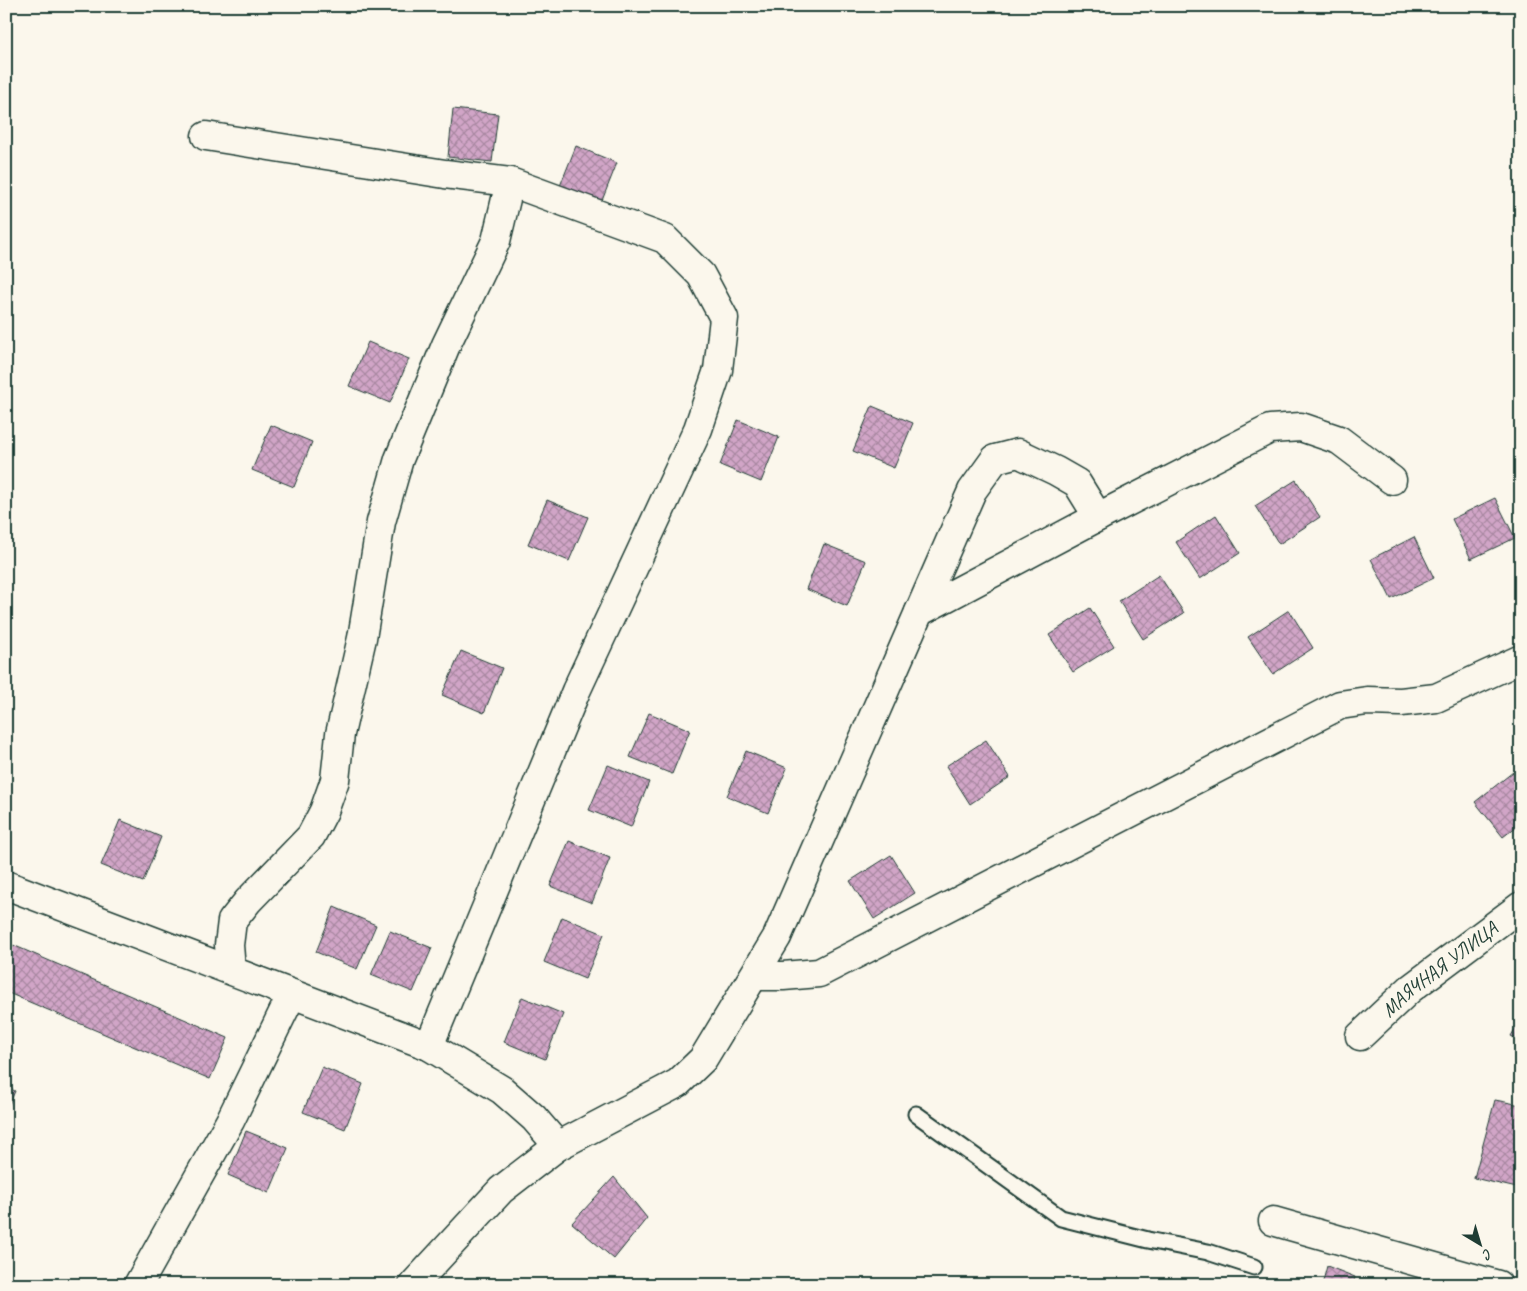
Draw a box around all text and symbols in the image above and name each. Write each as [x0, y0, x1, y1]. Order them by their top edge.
street label: МАЯЧНАЯ УЛИЦА [1376, 915, 1503, 1022]
north arrow [1454, 1218, 1504, 1268]
text: С [1478, 1245, 1496, 1264]

